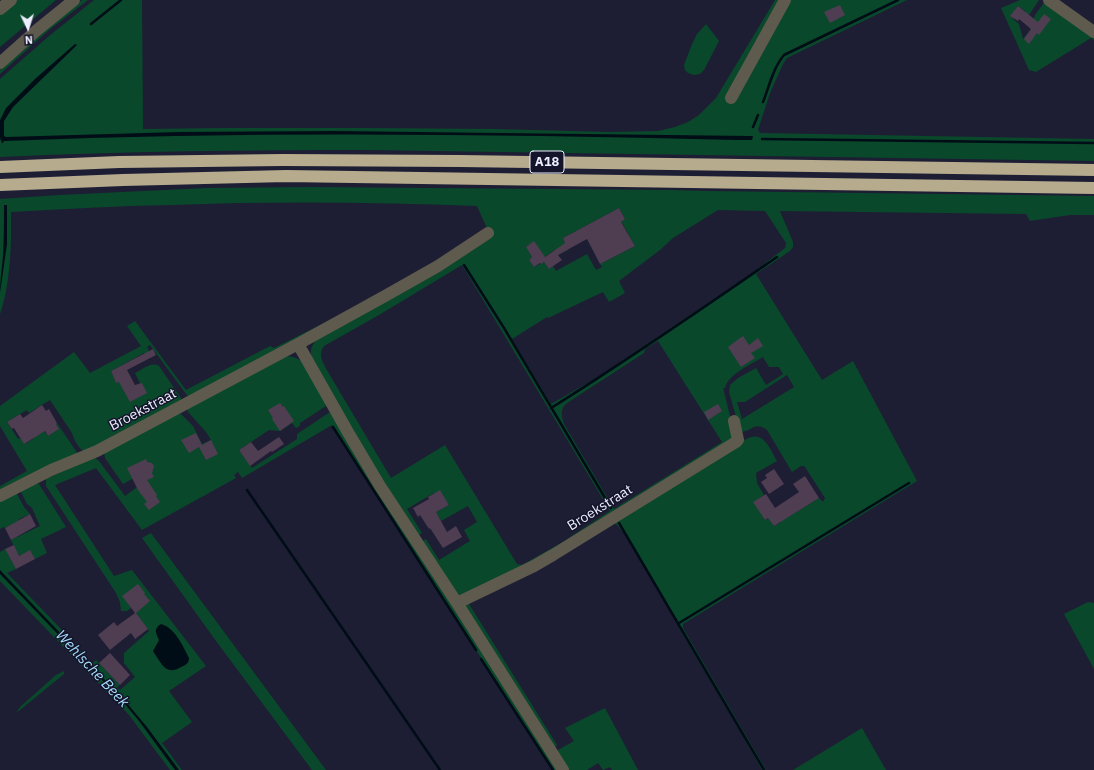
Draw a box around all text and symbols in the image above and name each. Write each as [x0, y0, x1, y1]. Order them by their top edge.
north arrow [8, 8, 48, 48]
text: N [24, 33, 33, 47]
road number: A18 [530, 151, 564, 173]
street label: Broekstraat [107, 385, 179, 435]
street label: Broekstraat [564, 481, 636, 535]
water label: Wehlsche Beek [52, 627, 132, 711]

